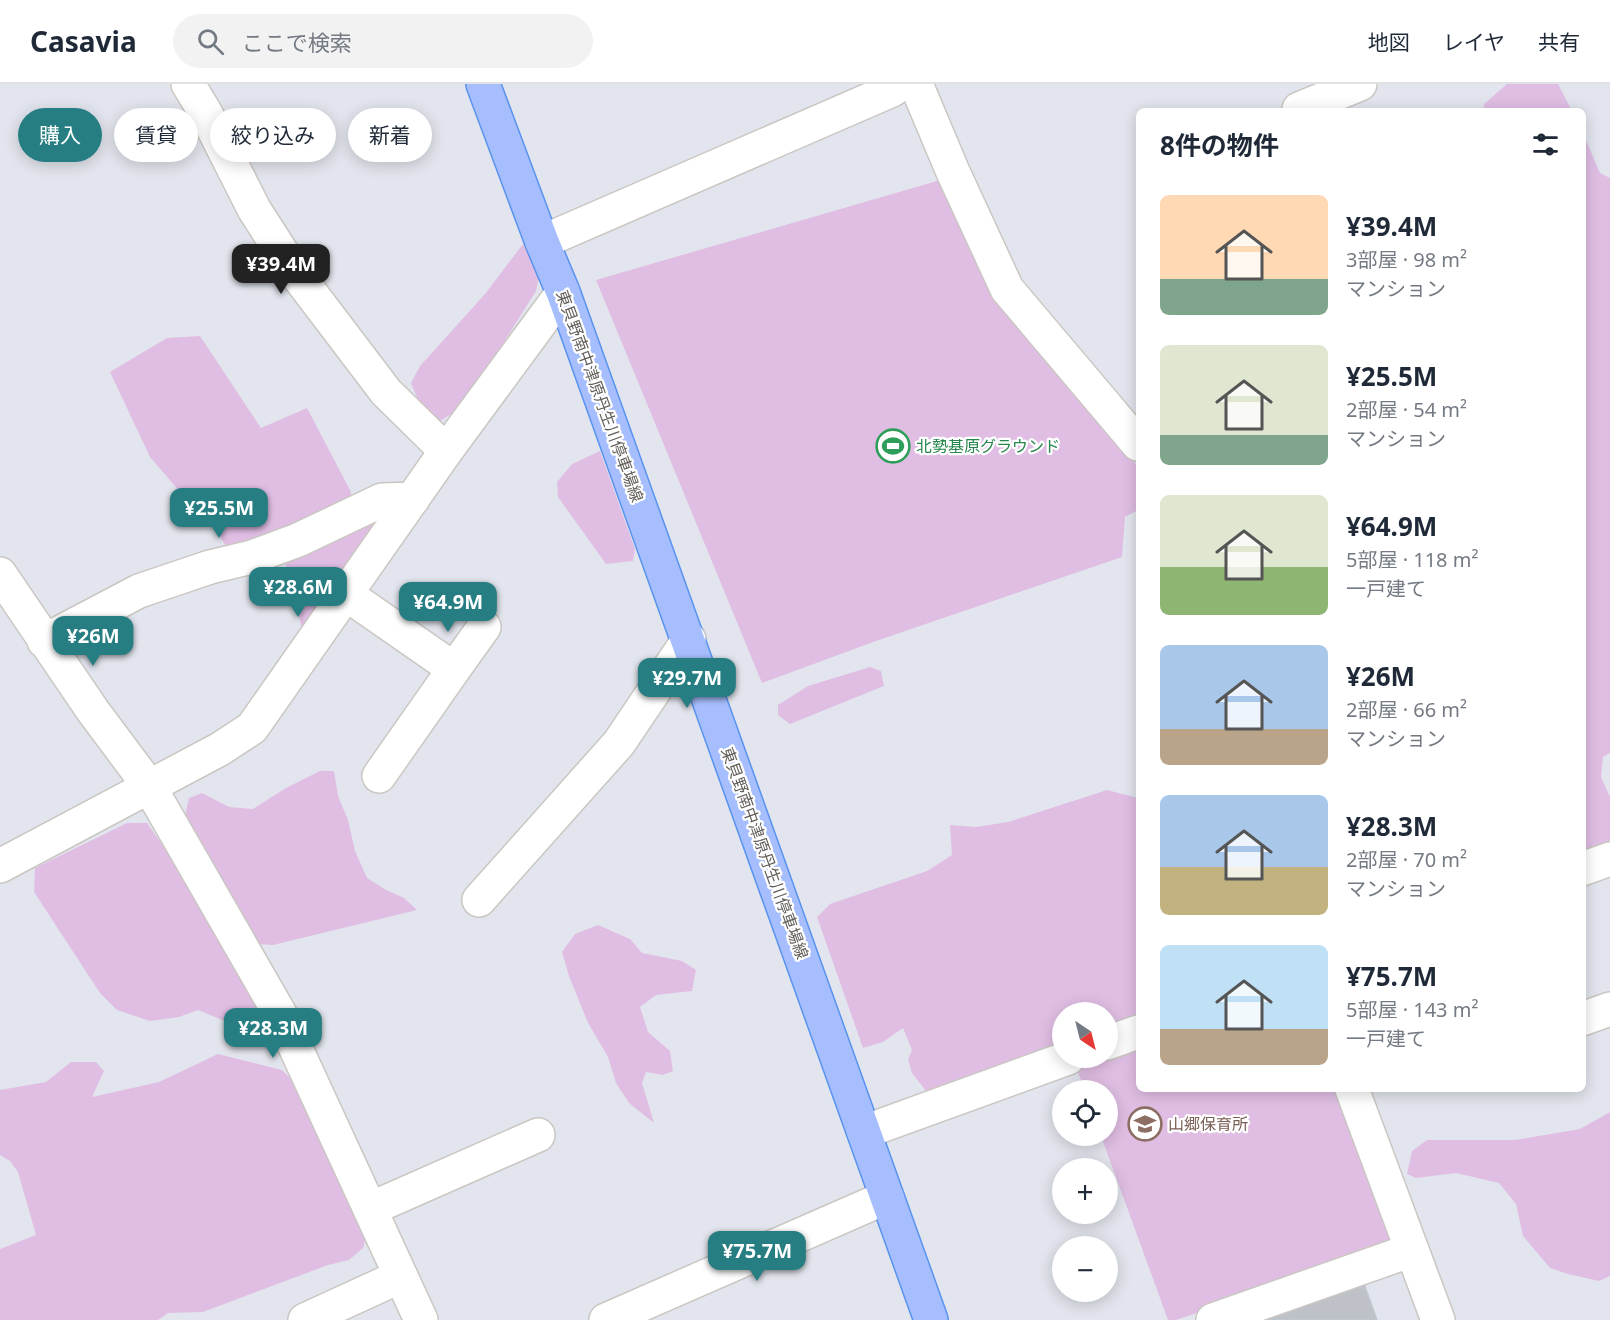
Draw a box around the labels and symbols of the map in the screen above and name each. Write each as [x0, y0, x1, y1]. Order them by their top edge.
pin: ¥39.4M [232, 244, 330, 295]
street label: 東貝野南中津原丹生川停車場線 [551, 287, 649, 505]
sports icon: 北勢基原グラウンド [875, 428, 911, 464]
place label: 北勢基原グラウンド [916, 435, 1060, 457]
pin: ¥25.5M [170, 488, 268, 539]
pin: ¥28.6M [249, 567, 347, 618]
pin: ¥64.9M [399, 582, 497, 633]
pin: ¥26M [57, 616, 129, 667]
pin: ¥29.7M [638, 658, 736, 709]
street label: 東貝野南中津原丹生川停車場線 [716, 744, 814, 962]
north arrow [1052, 1002, 1118, 1068]
pin: ¥28.3M [224, 1008, 322, 1059]
school or university icon: 山郷保育所 [1127, 1106, 1163, 1142]
place label: 山郷保育所 [1168, 1113, 1248, 1135]
pin: ¥75.7M [708, 1231, 806, 1282]

